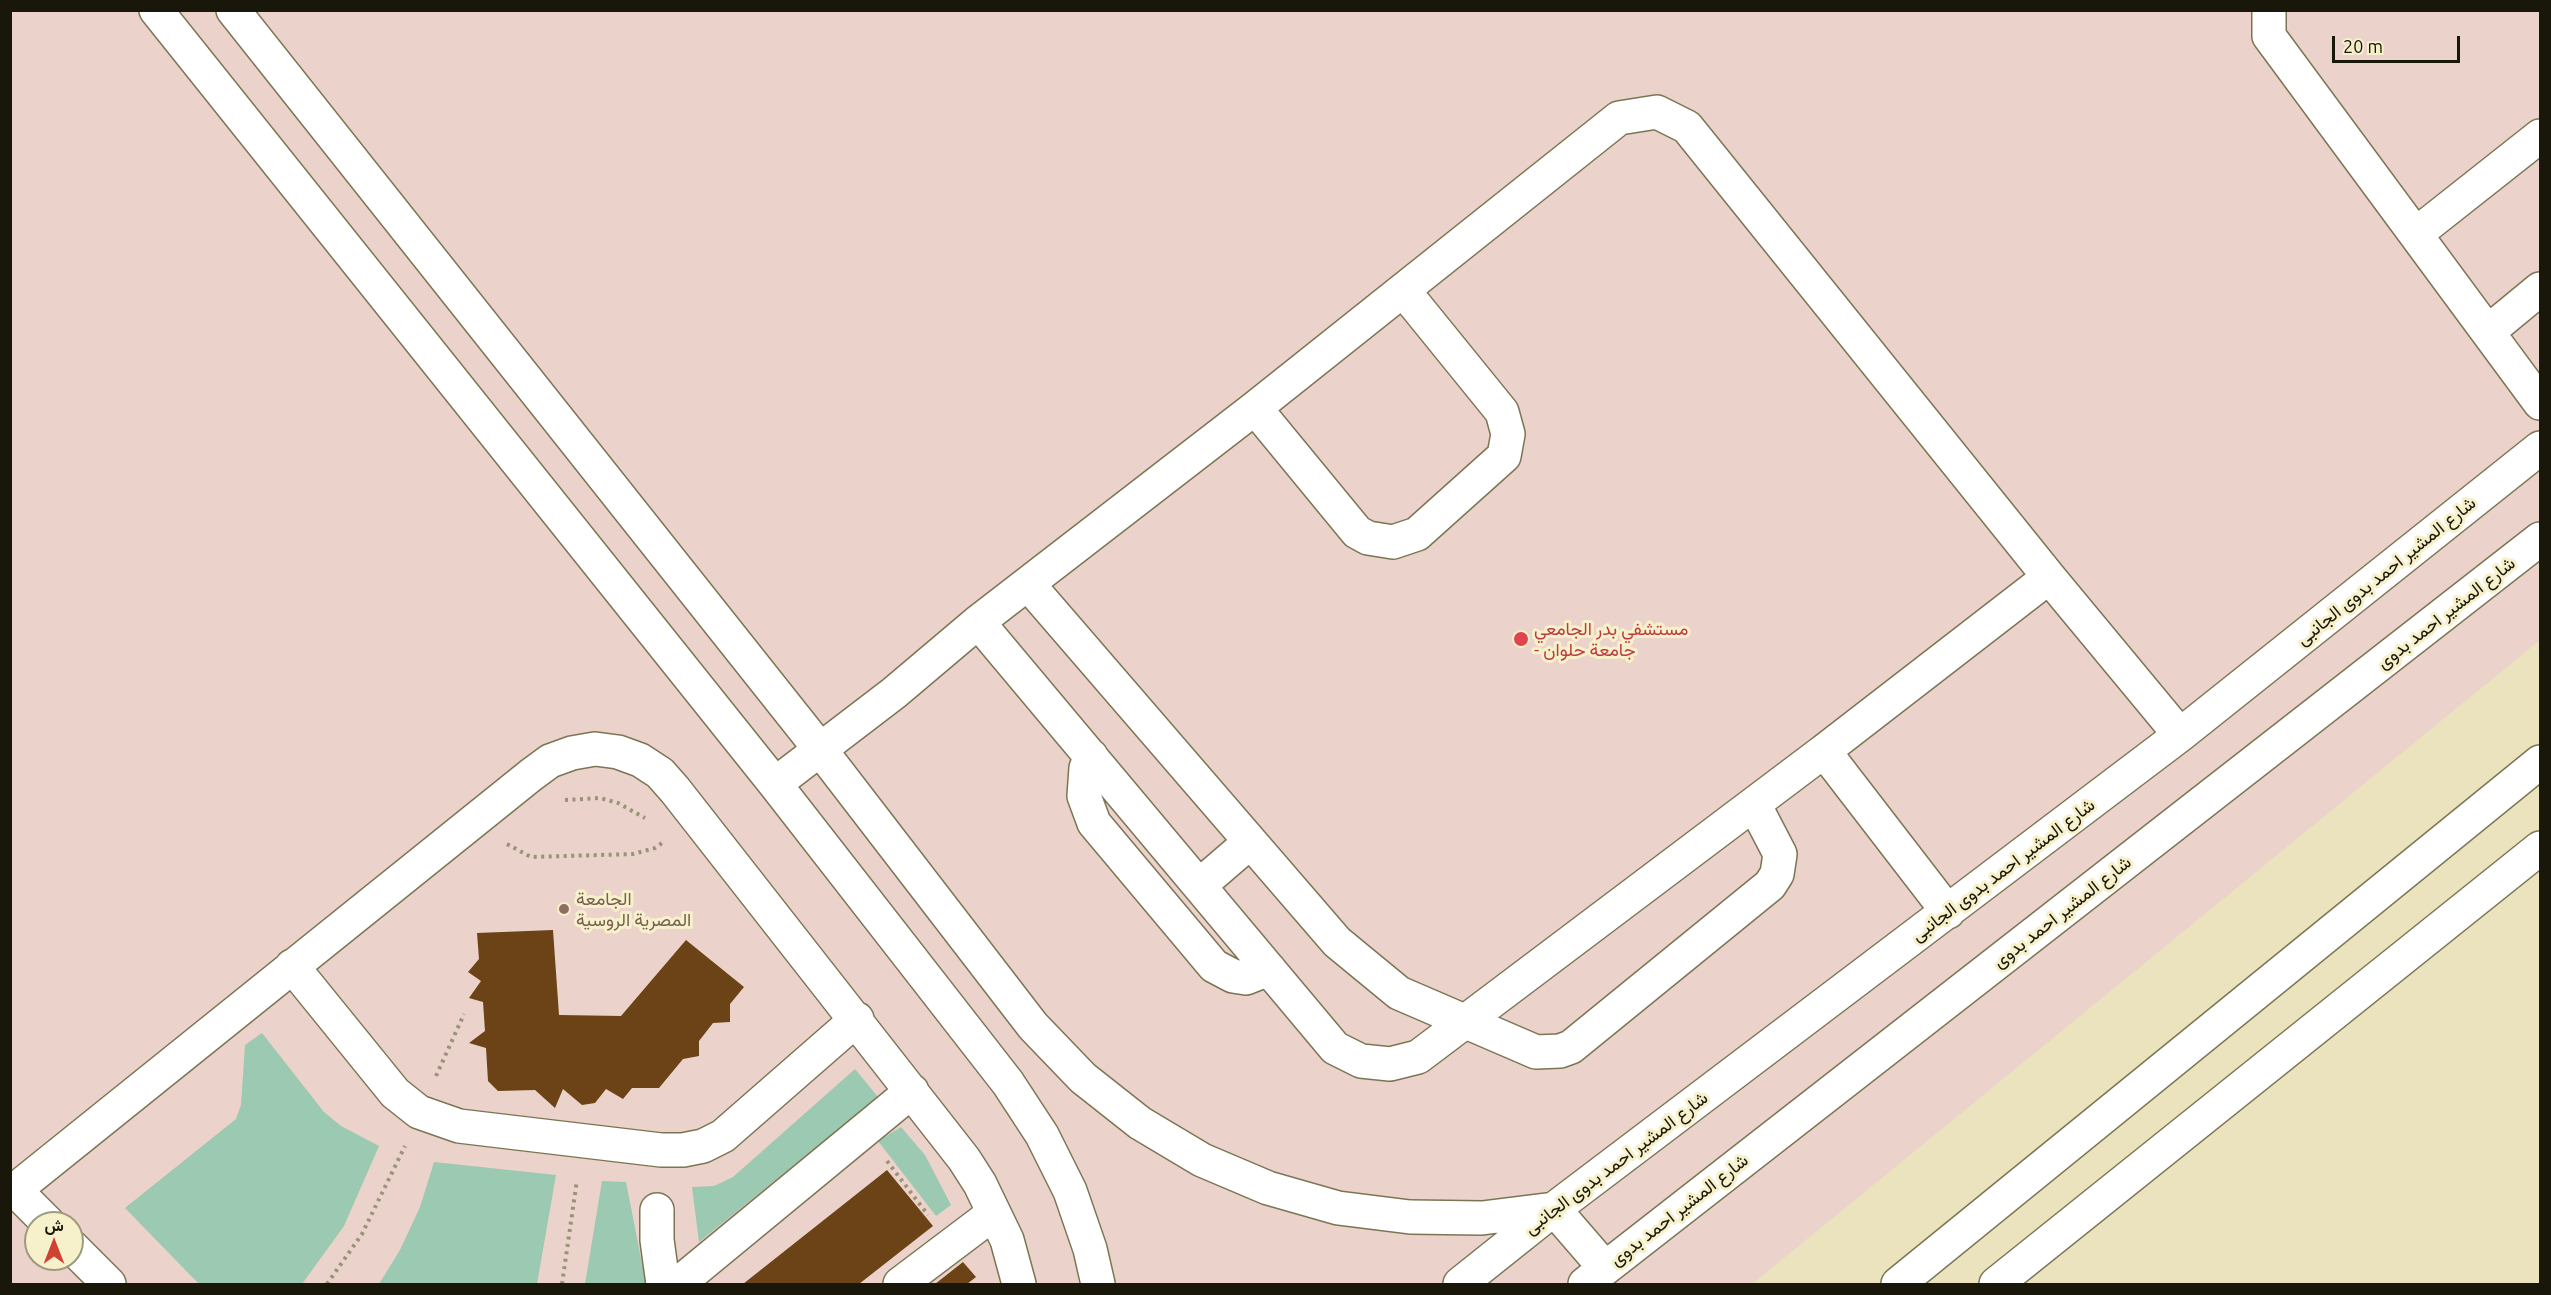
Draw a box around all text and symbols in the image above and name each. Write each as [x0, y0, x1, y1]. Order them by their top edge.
scale bar [2335, 24, 2462, 62]
text: 20 m [2343, 36, 2383, 56]
street label: شارع المشير احمد بدوى الجانبى [2292, 492, 2480, 650]
street label: شارع المشير احمد بدوى [2373, 552, 2519, 674]
place label: مستشفي بدر الجامعي - جامعة حلوان [1534, 618, 1688, 660]
marker: مستشفي بدر الجامعي - جامعة حلوان [1512, 630, 1530, 648]
street label: شارع المشير احمد بدوى الجانبى [1907, 794, 2099, 946]
street label: شارع المشير احمد بدوى [1989, 851, 2135, 973]
place label: الجامعة المصرية الروسية [576, 888, 691, 930]
marker: الجامعة المصرية الروسية [557, 902, 571, 916]
street label: شارع المشير احمد بدوى الجانبى [1520, 1087, 1712, 1239]
street label: شارع المشير احمد بدوى [1606, 1149, 1752, 1271]
north arrow [24, 1211, 84, 1271]
text: ش [44, 1216, 64, 1234]

